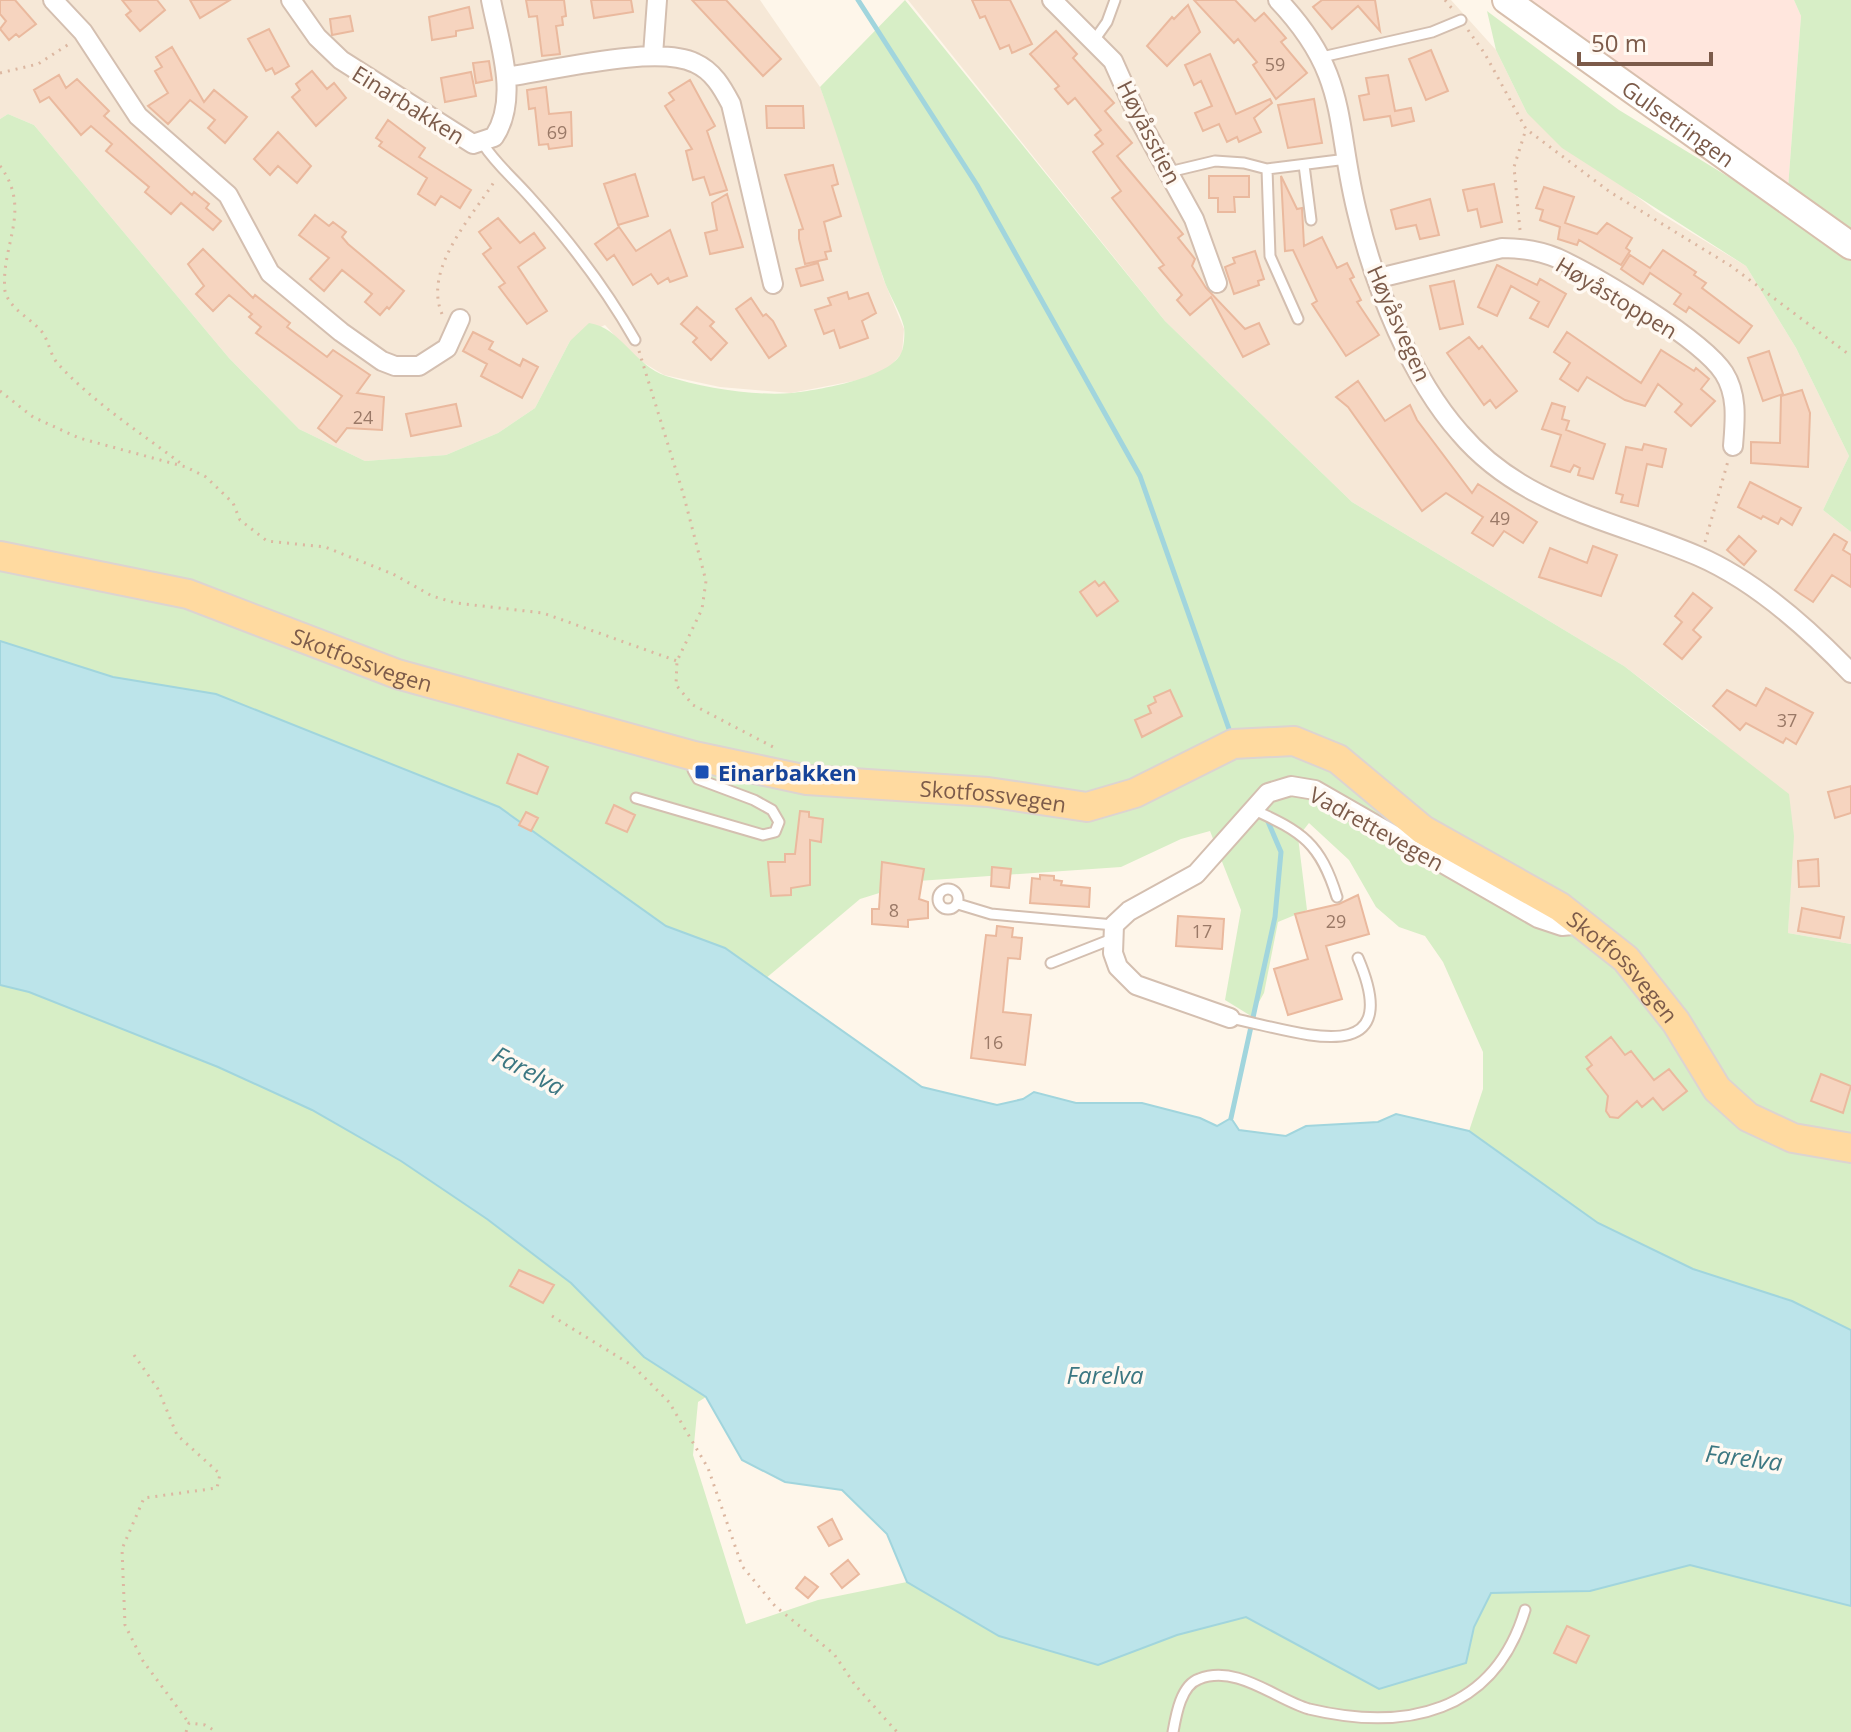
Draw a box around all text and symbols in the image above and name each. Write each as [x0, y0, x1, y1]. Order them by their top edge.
scale bar [1579, 16, 1711, 66]
text: 50 m [1591, 26, 1647, 59]
house number: 59 [1265, 52, 1285, 76]
street label: Einarbakken [347, 58, 471, 150]
street label: Gulsetringen [1616, 73, 1741, 174]
street label: Høyåsstien [1111, 75, 1189, 189]
house number: 69 [547, 120, 567, 144]
street label: Høyåstoppen [1551, 249, 1683, 345]
street label: Høyåsvegen [1361, 260, 1439, 386]
house number: 24 [353, 405, 373, 429]
house number: 49 [1490, 506, 1510, 530]
street label: Skotfossvegen [288, 620, 436, 698]
house number: 37 [1777, 708, 1797, 732]
place label: Einarbakken [718, 757, 857, 787]
marker: Einarbakken [693, 763, 711, 781]
street label: Skotfossvegen [919, 773, 1068, 819]
street label: Vadrettevegen [1304, 779, 1450, 877]
house number: 8 [889, 898, 899, 922]
street label: Skotfossvegen [1561, 904, 1686, 1029]
house number: 29 [1326, 909, 1346, 933]
house number: 17 [1192, 919, 1212, 943]
house number: 16 [983, 1030, 1003, 1054]
water label: Farelva [487, 1037, 571, 1103]
water label: Farelva [1066, 1358, 1144, 1391]
water label: Farelva [1704, 1436, 1785, 1478]

